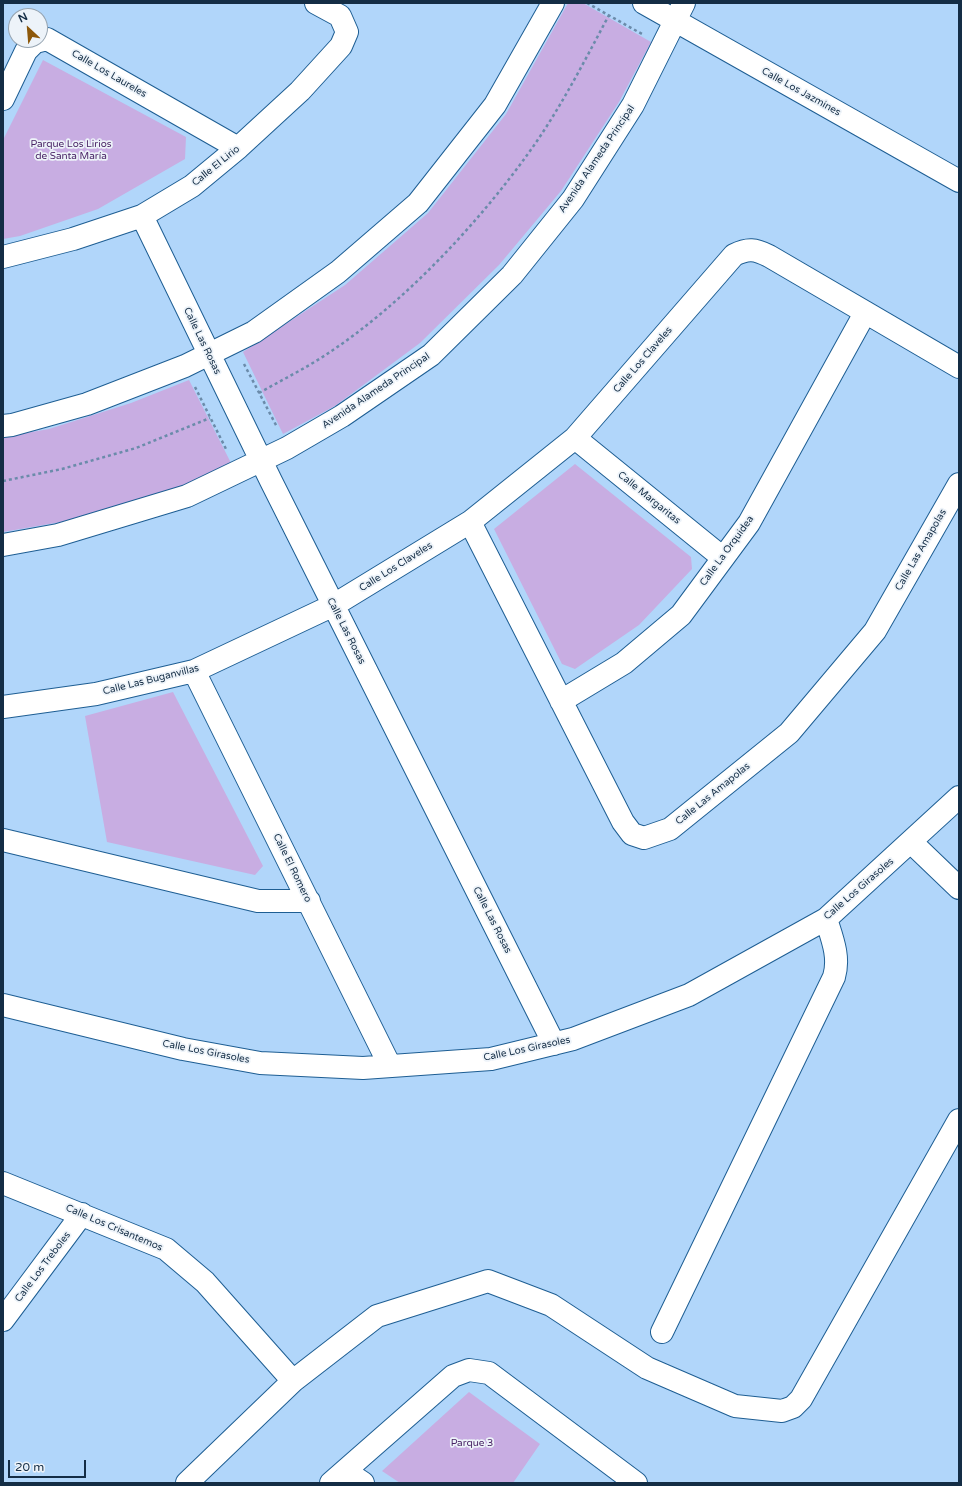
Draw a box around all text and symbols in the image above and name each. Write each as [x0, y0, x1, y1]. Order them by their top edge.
north arrow [8, 8, 48, 48]
text: N [16, 10, 30, 25]
street label: Calle Los Laureles [69, 48, 149, 100]
street label: Calle Los Jazmines [759, 65, 843, 119]
street label: Avenida Alameda Principal [556, 103, 638, 215]
park label: Parque Los Lirios de Santa María [30, 138, 112, 162]
street label: Calle El Lirio [190, 143, 242, 189]
street label: Calle Las Rosas [181, 306, 223, 376]
street label: Calle Los Claveles [611, 324, 675, 396]
street label: Avenida Alameda Principal [320, 350, 432, 432]
street label: Calle Margaritas [615, 469, 683, 527]
street label: Calle Las Amapolas [893, 507, 949, 593]
street label: Calle La Orquidea [697, 514, 757, 588]
street label: Calle Los Claveles [357, 540, 435, 594]
street label: Calle Las Rosas [324, 596, 368, 666]
street label: Calle Las Buganvillas [102, 662, 200, 698]
street label: Calle Las Amapolas [673, 760, 753, 828]
street label: Calle El Romero [270, 832, 314, 904]
street label: Calle Los Girasoles [822, 855, 896, 923]
street label: Calle Las Rosas [470, 885, 514, 955]
street label: Calle Los Girasoles [483, 1034, 571, 1064]
street label: Calle Los Girasoles [161, 1038, 251, 1066]
street label: Calle Los Crisantemos [64, 1202, 164, 1254]
street label: Calle Los Treboles [13, 1229, 73, 1305]
park label: Parque 3 [451, 1437, 493, 1449]
scale bar [10, 1452, 88, 1478]
text: 20 m [15, 1460, 44, 1474]

